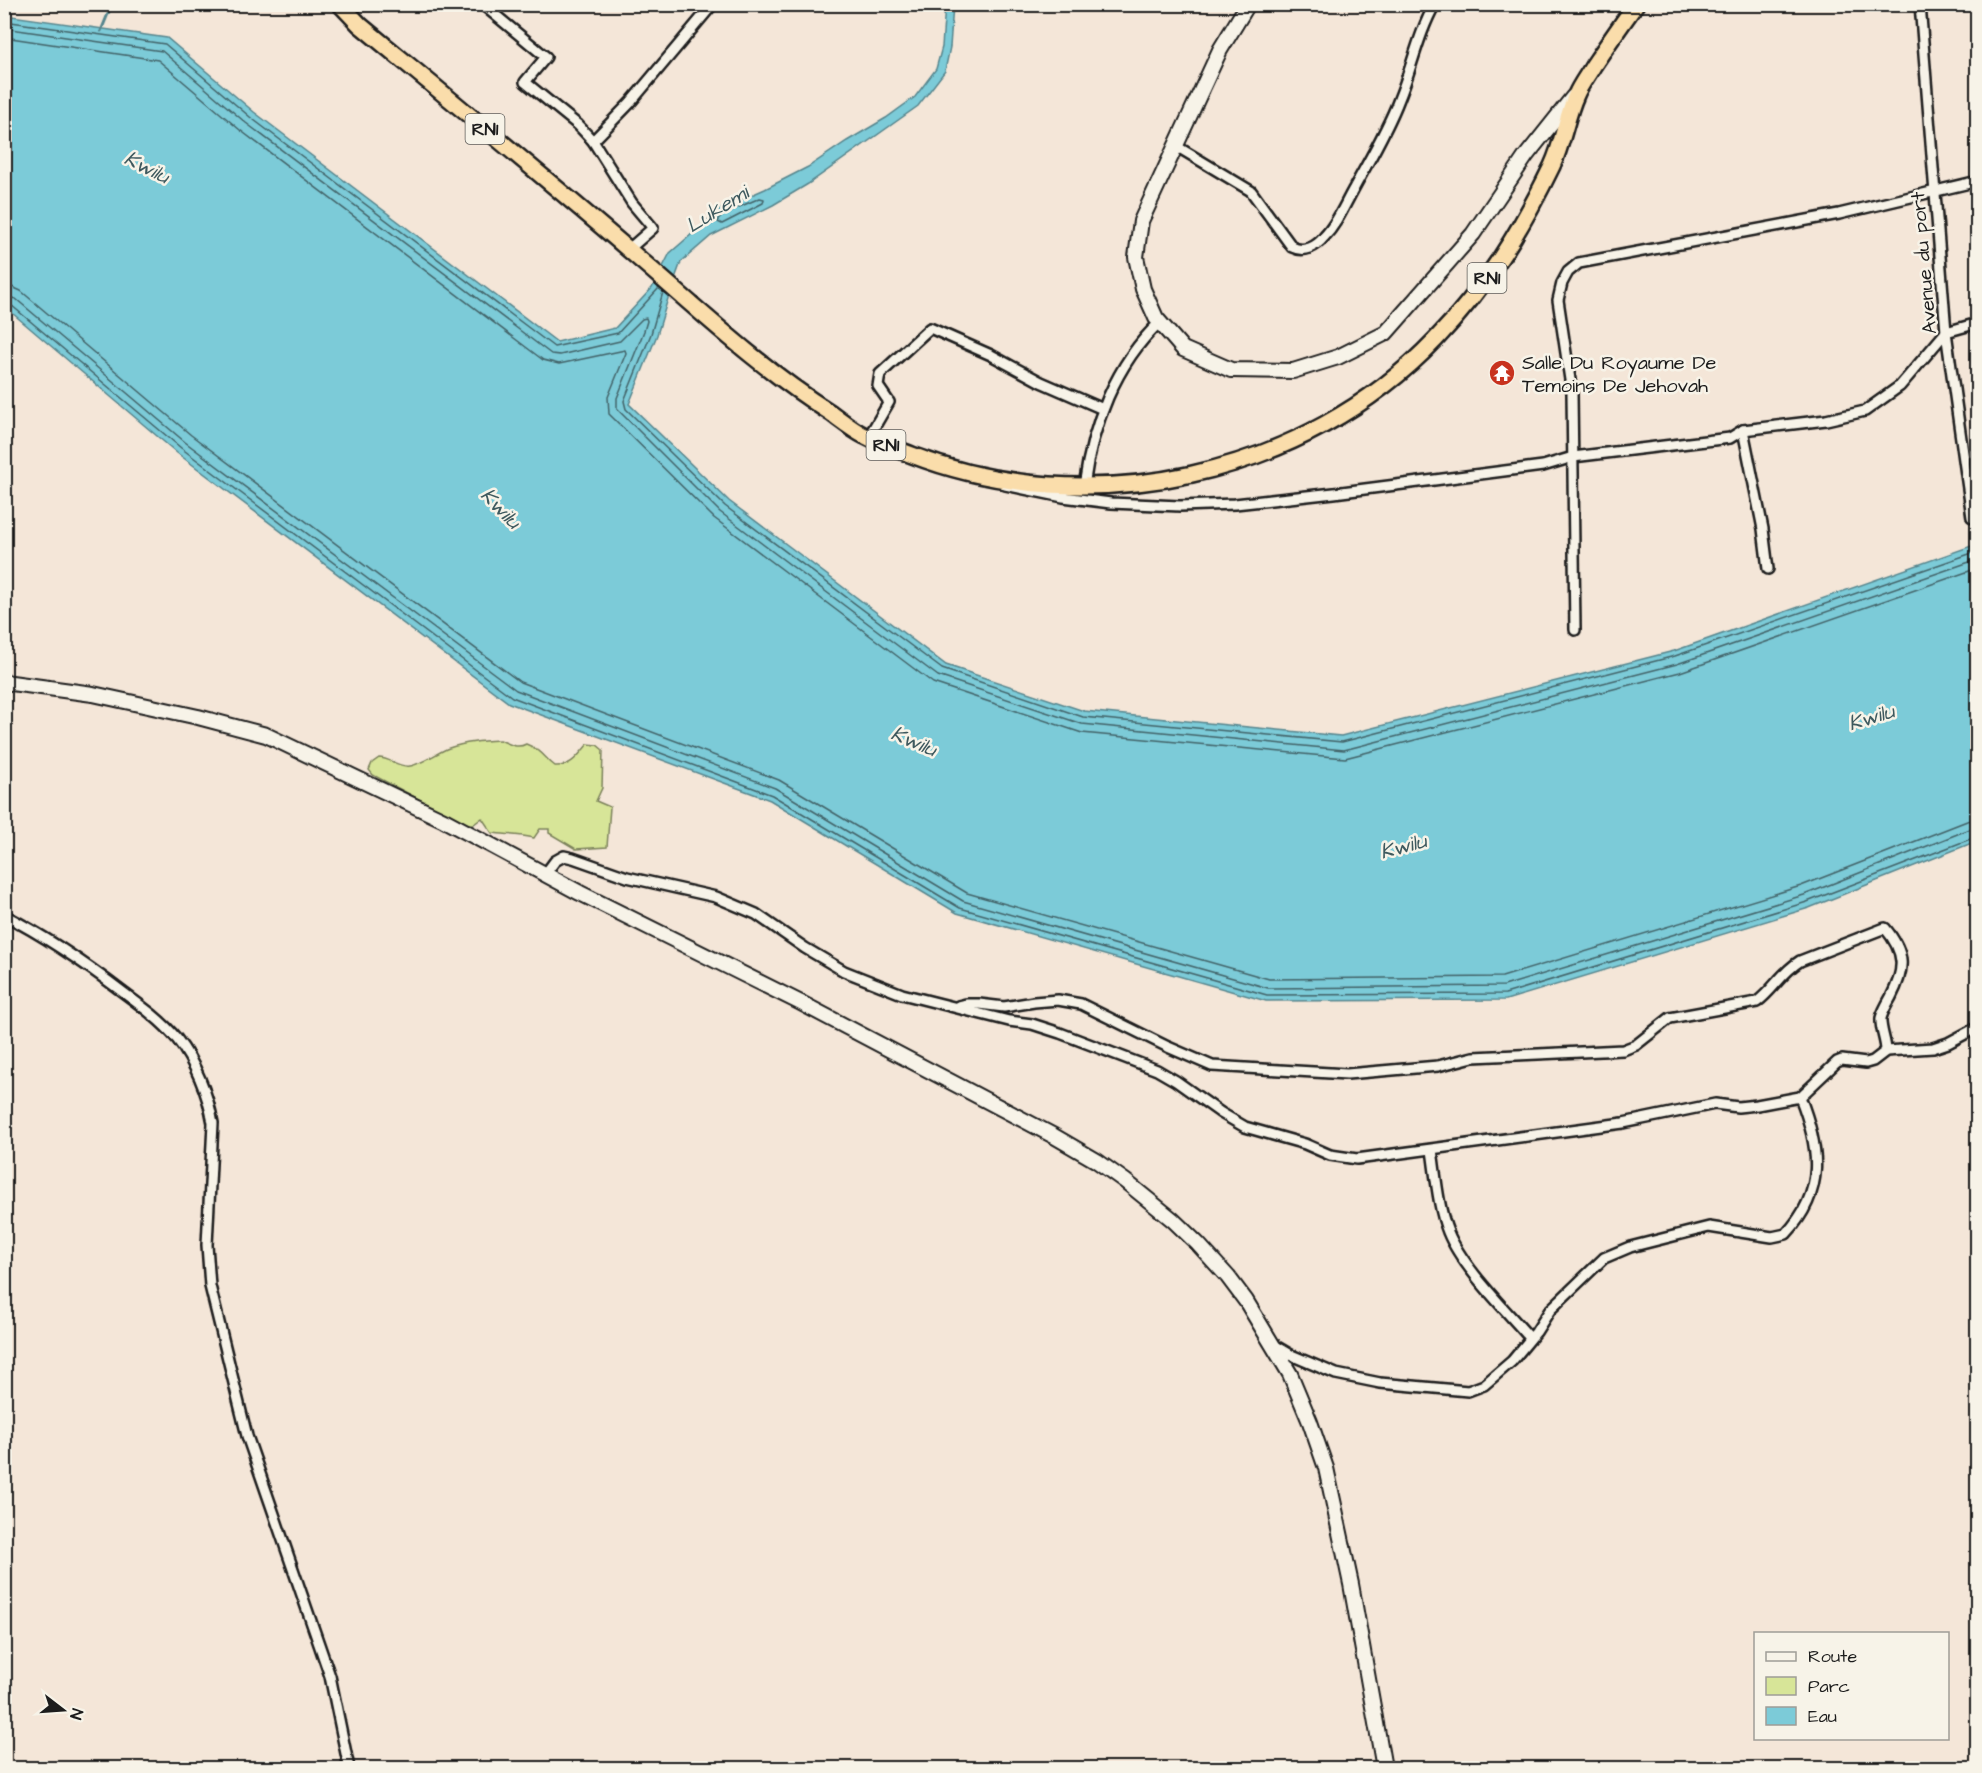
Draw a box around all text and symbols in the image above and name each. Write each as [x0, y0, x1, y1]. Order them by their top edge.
road number: RN1 [466, 114, 504, 144]
water label: Kwilu [119, 144, 175, 192]
water label: Lukemi [680, 177, 757, 240]
street label: Avenue du port [1904, 191, 1944, 335]
road number: RN1 [1468, 263, 1506, 293]
place label: Salle Du Royaume De Temoins De Jehovah [1522, 349, 1716, 400]
temple icon: Salle Du Royaume De Temoins De Jehovah [1487, 358, 1517, 388]
road number: RN1 [866, 430, 906, 460]
water label: Kwilu [474, 481, 528, 536]
water label: Kwilu [1845, 696, 1899, 738]
water label: Kwilu [887, 719, 942, 764]
water label: Kwilu [1377, 826, 1431, 867]
legend [1754, 1632, 1949, 1740]
text: Route [1808, 1644, 1857, 1669]
text: Parc [1808, 1674, 1850, 1699]
north arrow [33, 1680, 93, 1740]
text: Eau [1808, 1704, 1837, 1729]
text: N [64, 1706, 88, 1722]

